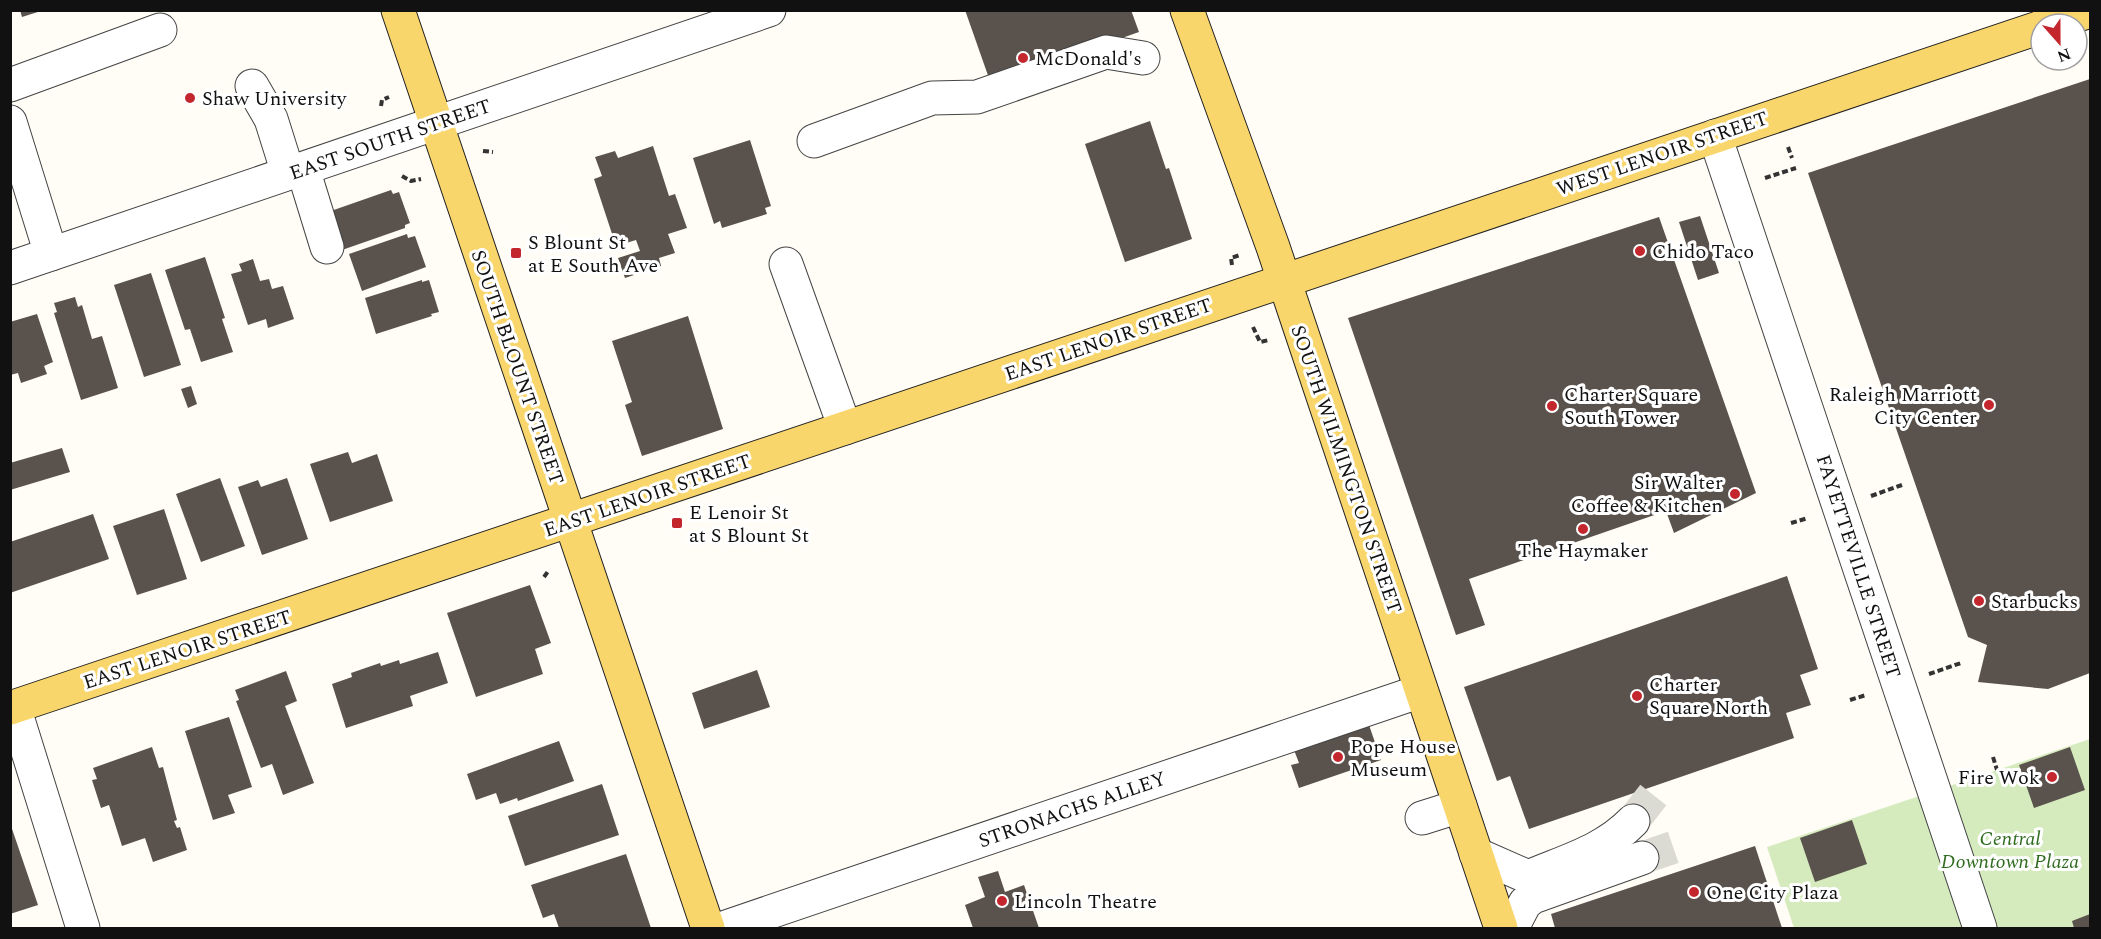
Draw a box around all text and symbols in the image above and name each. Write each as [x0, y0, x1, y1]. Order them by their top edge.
north arrow [2029, 12, 2089, 72]
text: N [2054, 42, 2074, 69]
place label: McDonald's [1035, 44, 1142, 74]
marker: McDonald's [1016, 51, 1030, 65]
place label: Shaw University [202, 84, 348, 114]
marker: Shaw University [183, 91, 197, 105]
street label: EAST SOUTH STREET [285, 91, 495, 189]
street label: WEST LENOIR STREET [1552, 104, 1772, 204]
place label: S Blount St at E South Ave [528, 228, 658, 281]
place label: Chido Taco [1652, 237, 1754, 267]
marker: Chido Taco [1633, 244, 1647, 258]
street label: SOUTH BLOUNT STREET [463, 246, 571, 489]
marker: S Blount St at E South Ave [509, 246, 523, 260]
street label: EAST LENOIR STREET [1001, 290, 1216, 390]
street label: SOUTH WILMINGTON STREET [1283, 321, 1410, 618]
place label: Charter Square South Tower [1564, 380, 1698, 433]
place label: Raleigh Marriott City Center [1829, 380, 1977, 433]
marker: Raleigh Marriott City Center [1982, 398, 1996, 412]
marker: Charter Square South Tower [1545, 399, 1559, 413]
street label: EAST LENOIR STREET [540, 446, 755, 546]
street label: FAYETTEVILLE STREET [1808, 451, 1908, 682]
place label: Sir Walter Coffee & Kitchen [1571, 468, 1723, 521]
marker: Sir Walter Coffee & Kitchen [1728, 487, 1742, 501]
place label: E Lenoir St at S Blount St [689, 498, 809, 551]
marker: E Lenoir St at S Blount St [670, 516, 684, 530]
marker: The Haymaker [1576, 522, 1590, 536]
place label: The Haymaker [1518, 536, 1648, 566]
place label: Starbucks [1991, 587, 2078, 617]
marker: Starbucks [1972, 594, 1986, 608]
street label: EAST LENOIR STREET [79, 602, 295, 698]
place label: Charter Square North [1649, 670, 1768, 723]
marker: Charter Square North [1630, 689, 1644, 703]
place label: Pope House Museum [1350, 732, 1456, 785]
marker: Pope House Museum [1331, 750, 1345, 764]
place label: Fire Wok [1958, 763, 2040, 793]
street label: STRONACHS ALLEY [974, 764, 1170, 856]
marker: Fire Wok [2045, 770, 2059, 784]
park label: Central Downtown Plaza [1941, 824, 2079, 877]
place label: One City Plaza [1706, 878, 1839, 908]
marker: One City Plaza [1687, 885, 1701, 899]
place label: Lincoln Theatre [1014, 887, 1157, 917]
marker: Lincoln Theatre [995, 894, 1009, 908]

